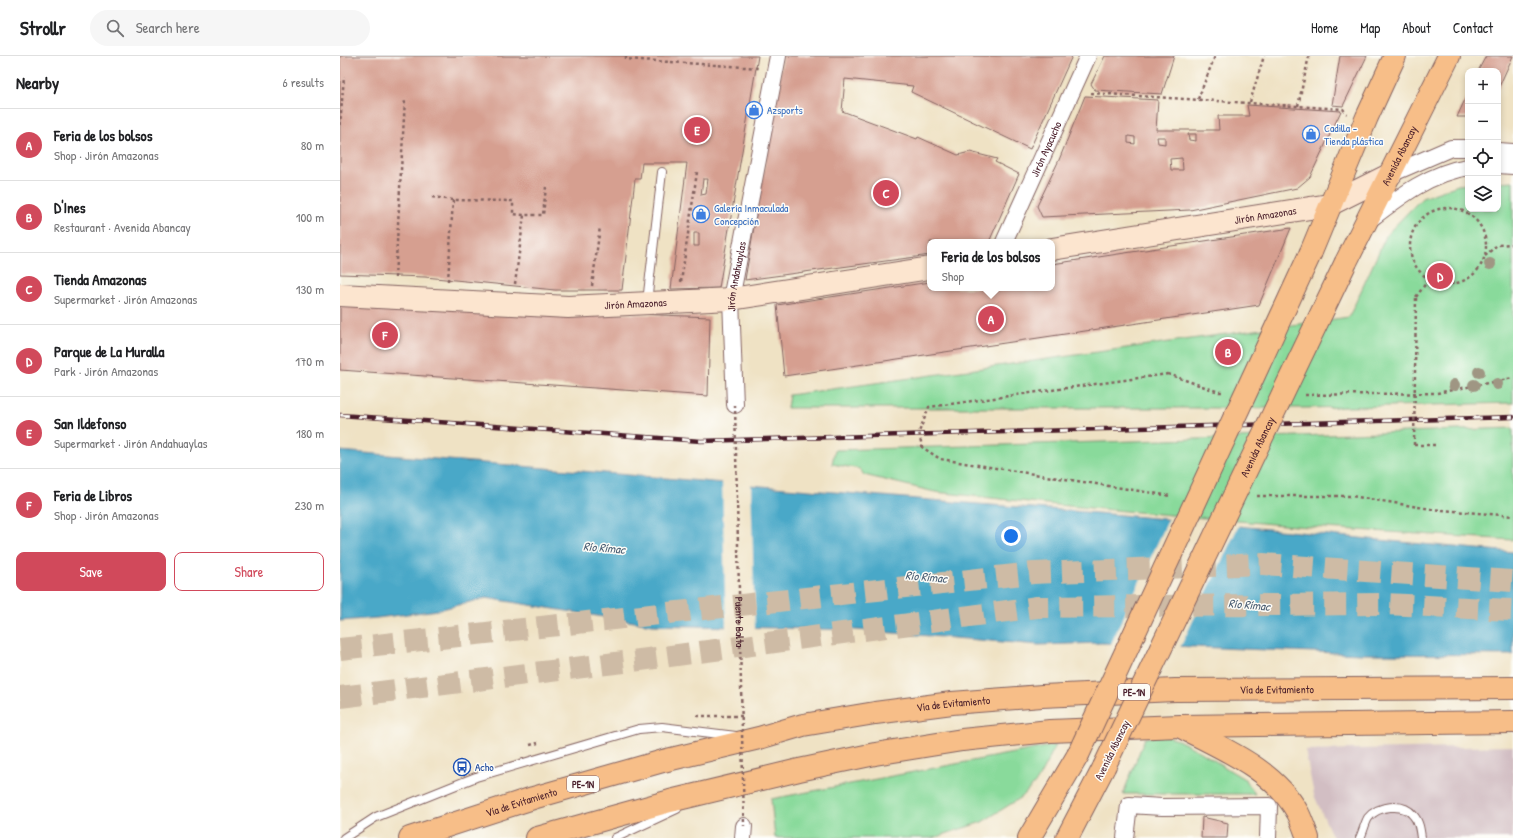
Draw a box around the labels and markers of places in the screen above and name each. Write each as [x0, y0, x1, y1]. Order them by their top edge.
shop icon: Azsports [744, 100, 764, 120]
place label: Azsports [767, 103, 803, 117]
pin: E [684, 115, 710, 145]
place label: Cadilla - Tienda plástica [1324, 121, 1384, 148]
shop icon: Cadilla - Tienda plástica [1301, 124, 1321, 144]
pin: C [873, 178, 899, 208]
place label: Galería Inmaculada Concepción [714, 201, 789, 228]
shop icon: Galería Inmaculada Concepción [691, 204, 711, 224]
pin: D [1427, 261, 1453, 291]
pin: A [978, 304, 1004, 334]
pin: F [372, 320, 398, 350]
pin: B [1215, 337, 1241, 367]
bus stop icon: Acho [452, 757, 472, 777]
place label: Acho [475, 760, 494, 774]

